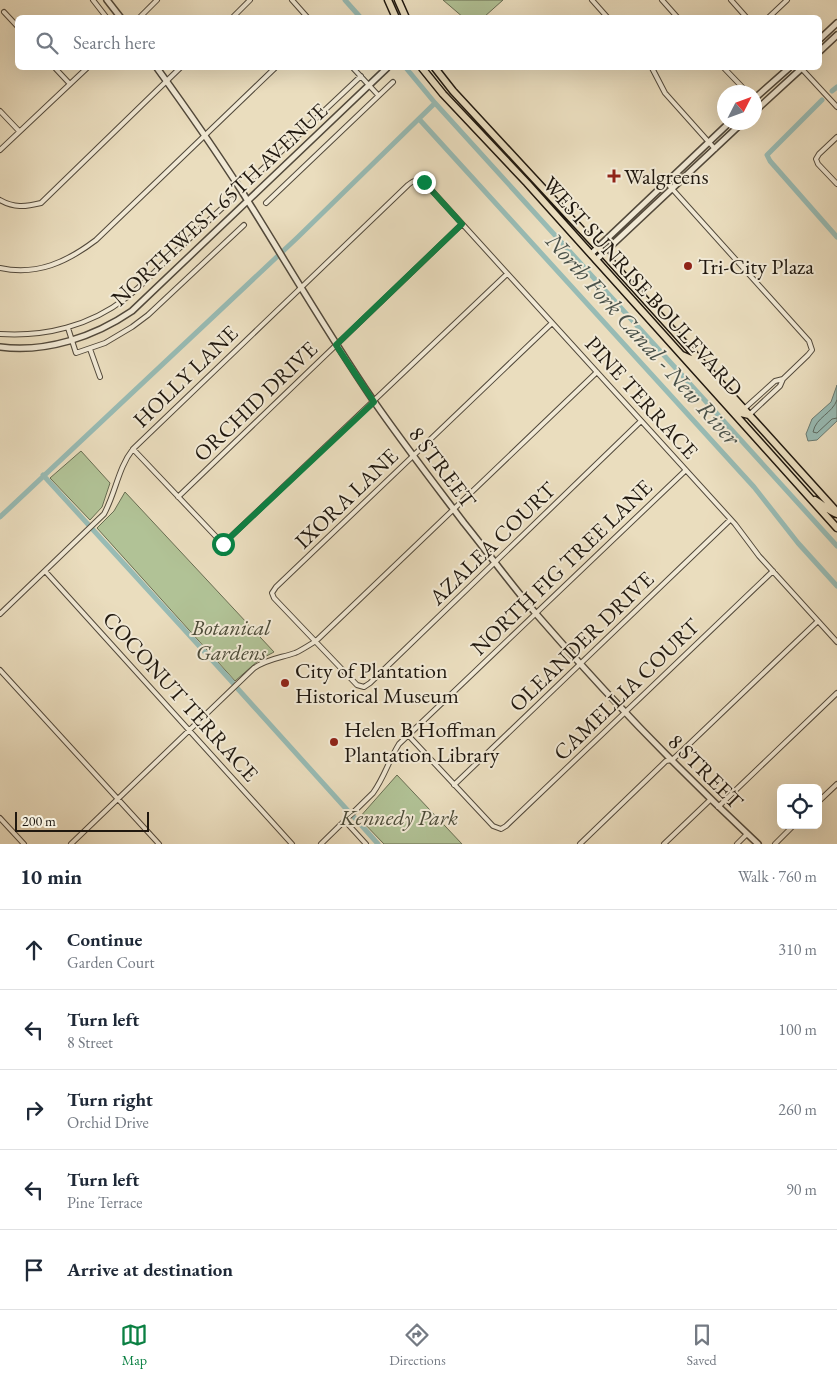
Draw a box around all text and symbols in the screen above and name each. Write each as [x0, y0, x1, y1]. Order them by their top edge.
search box [15, 15, 822, 70]
icon: search [33, 29, 61, 57]
text: Search here [73, 30, 155, 55]
north arrow [717, 85, 762, 130]
street label: NORTHWEST 65TH AVENUE [105, 96, 334, 312]
place label: Walgreens [624, 162, 709, 191]
street label: WEST SUNRISE BOULEVARD [536, 170, 749, 403]
marker: Walgreens [608, 170, 620, 182]
route end [413, 171, 436, 194]
water label: North Fork Canal - New River [539, 225, 749, 453]
place label: Tri-City Plaza [698, 252, 814, 281]
marker: Tri-City Plaza [682, 260, 694, 272]
street label: HOLLY LANE [127, 319, 244, 434]
street label: PINE TERRACE [579, 330, 705, 465]
street label: ORCHID DRIVE [187, 335, 323, 468]
street label: 8 STREET [402, 421, 483, 514]
street label: IXORA LANE [288, 442, 404, 555]
street label: NORTH FIG TREE LANE [464, 473, 658, 662]
street label: AZALEA COURT [422, 475, 562, 612]
route start [212, 533, 235, 556]
street label: OLEANDER DRIVE [503, 565, 660, 718]
street label: COCONUT TERRACE [96, 605, 265, 788]
street label: CAMELLIA COURT [547, 612, 706, 767]
park label: Botanical Gardens [191, 613, 271, 667]
place label: City of Plantation Historical Museum [295, 656, 459, 710]
marker: City of Plantation Historical Museum [279, 677, 291, 689]
place label: Helen B Hoffman Plantation Library [344, 715, 500, 769]
street label: 8 STREET [662, 727, 750, 815]
marker: Helen B Hoffman Plantation Library [328, 736, 340, 748]
map controls [777, 784, 822, 829]
button: locate [777, 784, 822, 829]
park label: Kennedy Park [339, 803, 458, 832]
scale bar [15, 809, 149, 832]
text: 200 m [22, 812, 56, 830]
text: 10 min [20, 863, 82, 890]
text: Walk · 760 m [738, 866, 817, 887]
text: Continue [67, 927, 142, 952]
icon: ahead [20, 936, 48, 964]
text: 310 m [778, 939, 817, 960]
text: Garden Court [67, 952, 154, 973]
text: Turn left [67, 1007, 139, 1032]
icon: left [20, 1016, 48, 1044]
text: 100 m [778, 1019, 817, 1040]
text: 8 Street [67, 1032, 113, 1053]
text: Turn right [67, 1087, 153, 1112]
icon: right [20, 1096, 48, 1124]
text: 260 m [778, 1099, 817, 1120]
text: Orchid Drive [67, 1112, 149, 1133]
text: Turn left [67, 1167, 139, 1192]
icon: left [20, 1176, 48, 1204]
text: 90 m [786, 1179, 817, 1200]
text: Pine Terrace [67, 1192, 142, 1213]
icon: arrive [20, 1256, 48, 1284]
text: Arrive at destination [67, 1257, 233, 1282]
tab: Map [120, 1321, 148, 1369]
tab: Directions [389, 1321, 446, 1369]
tab: Saved [687, 1321, 717, 1369]

